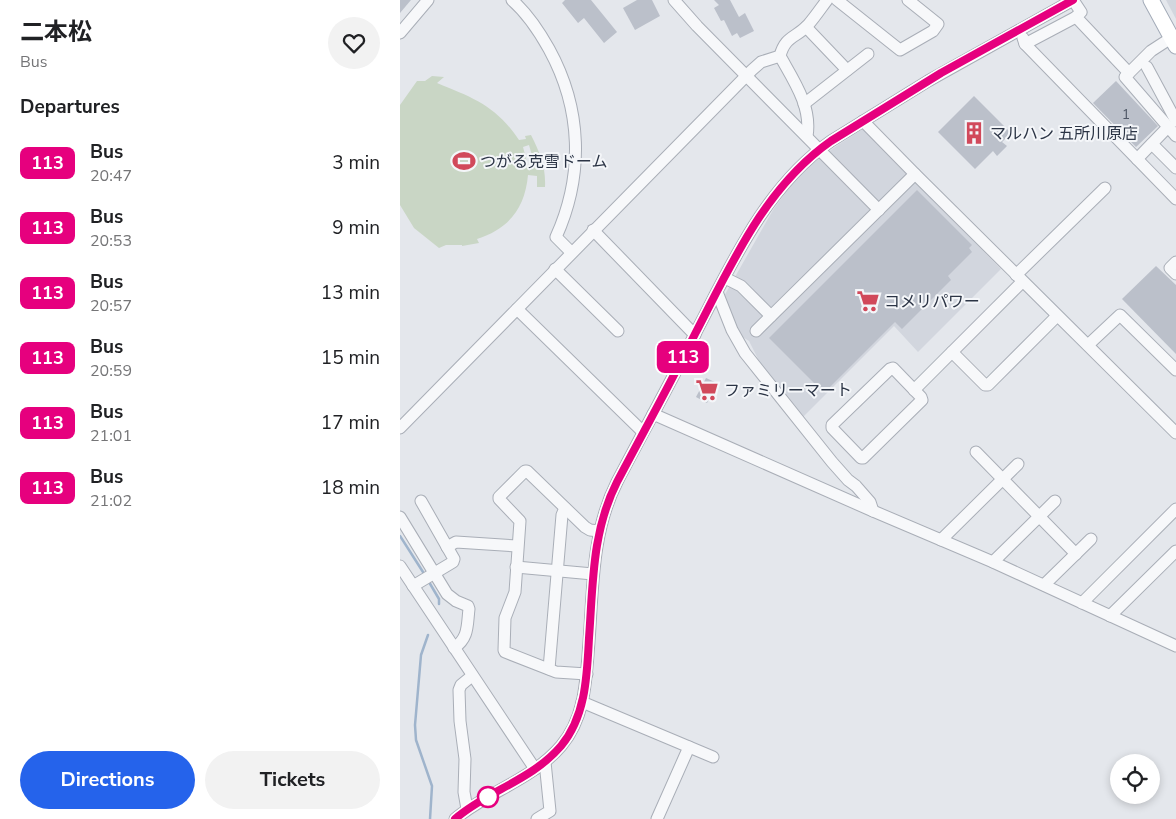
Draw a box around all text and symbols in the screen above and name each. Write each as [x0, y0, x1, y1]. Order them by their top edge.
text: 二本松 [20, 16, 92, 48]
button: heart [328, 17, 380, 69]
text: Bus [20, 51, 48, 73]
text: Departures [20, 94, 120, 120]
house number: 1 [1122, 105, 1130, 124]
building icon: マルハン 五所川原店 [961, 120, 987, 146]
place label: マルハン 五所川原店 [990, 123, 1138, 145]
text: Bus [90, 139, 123, 165]
sports icon: つがる克雪ドーム [451, 148, 477, 174]
text: 3 min [332, 150, 380, 176]
text: 113 [31, 151, 64, 175]
place label: つがる克雪ドーム [480, 151, 608, 173]
text: 20:47 [90, 165, 132, 187]
text: Bus [90, 204, 123, 230]
text: 9 min [332, 215, 380, 241]
text: 113 [31, 216, 64, 240]
text: 20:53 [90, 230, 132, 252]
text: Bus [90, 269, 123, 295]
text: 13 min [321, 280, 380, 306]
text: 113 [31, 281, 64, 305]
supermarket icon: コメリパワー [855, 288, 881, 314]
place label: コメリパワー [884, 291, 980, 313]
text: 20:57 [90, 295, 132, 317]
text: Bus [90, 334, 123, 360]
line badge: 113 [654, 341, 712, 373]
text: 15 min [321, 345, 380, 371]
text: 113 [667, 345, 699, 369]
text: 113 [31, 346, 64, 370]
text: 20:59 [90, 360, 132, 382]
supermarket icon: ファミリーマート [694, 377, 720, 403]
place label: ファミリーマート [724, 380, 852, 402]
text: Bus [90, 399, 123, 425]
text: 17 min [321, 410, 380, 436]
text: 113 [31, 411, 64, 435]
text: 21:01 [90, 425, 132, 447]
text: Bus [90, 464, 123, 490]
text: 18 min [321, 475, 380, 501]
text: 113 [31, 476, 64, 500]
text: 21:02 [90, 490, 132, 512]
button: Directions [20, 751, 195, 809]
button: Tickets [205, 751, 380, 809]
map controls [1110, 754, 1160, 804]
button: locate [1110, 754, 1160, 804]
unlabelled marker [477, 786, 499, 808]

